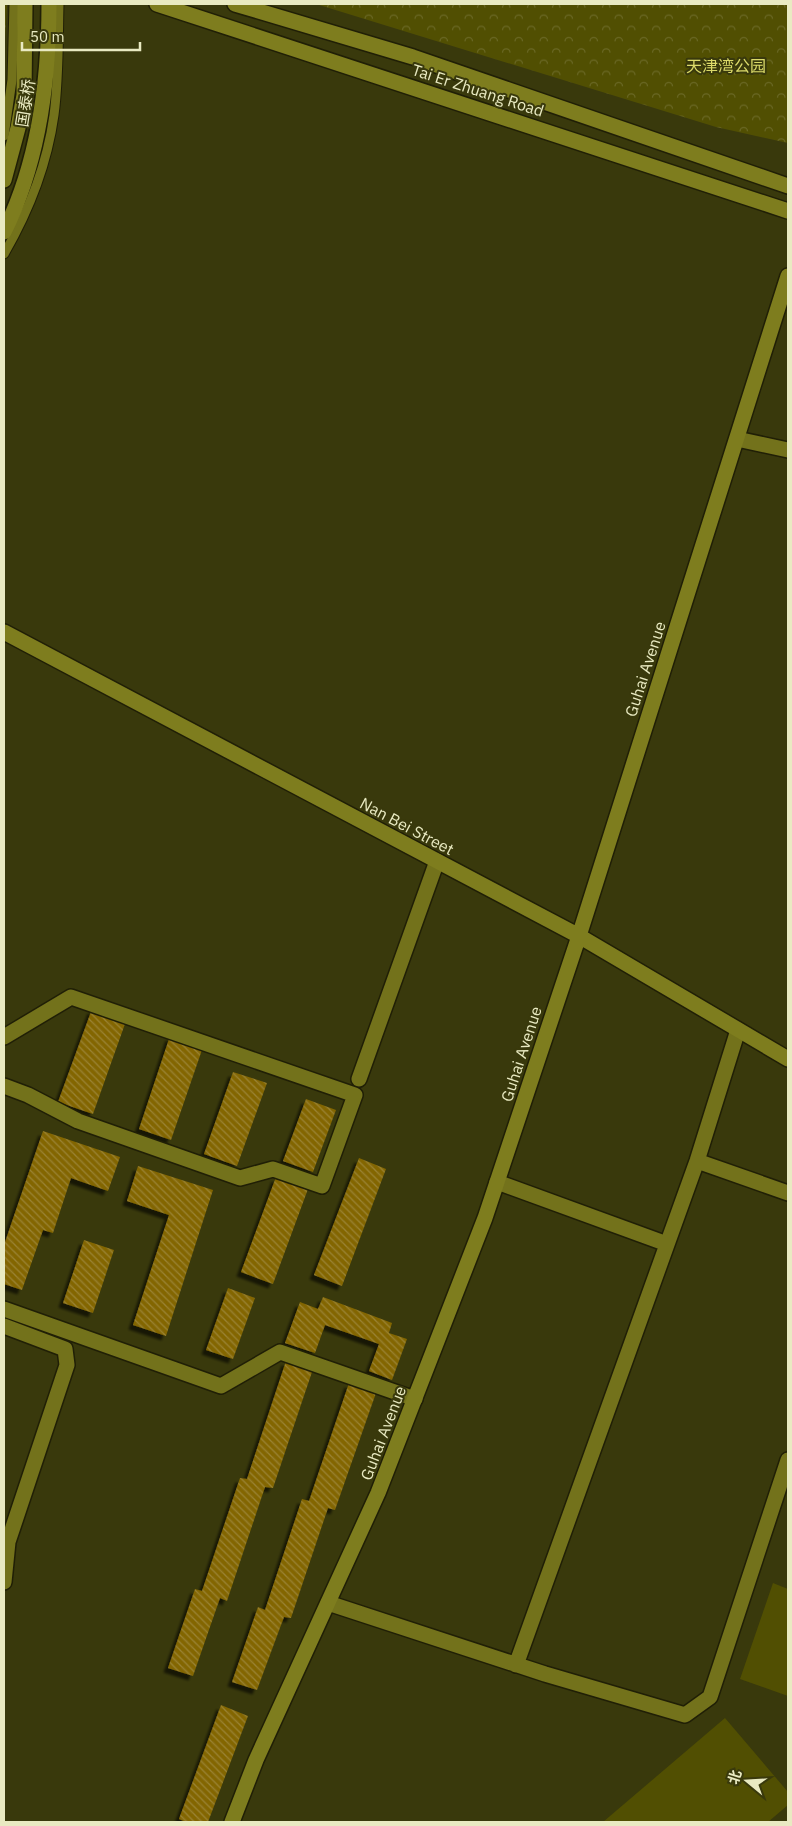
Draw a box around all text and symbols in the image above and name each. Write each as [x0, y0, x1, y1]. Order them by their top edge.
scale bar [22, 20, 140, 52]
text: 50 m [30, 27, 65, 46]
park label: 天津湾公园 [686, 56, 766, 76]
street label: Tai Er Zhuang Road [410, 59, 546, 121]
street label: 国泰桥 [11, 78, 39, 128]
street label: Guhai Avenue [620, 619, 670, 719]
street label: Nan Bei Street [357, 793, 457, 859]
street label: Guhai Avenue [496, 1004, 546, 1104]
street label: Guhai Avenue [356, 1383, 410, 1483]
north arrow [722, 1756, 772, 1806]
text: 北 [724, 1768, 745, 1786]

